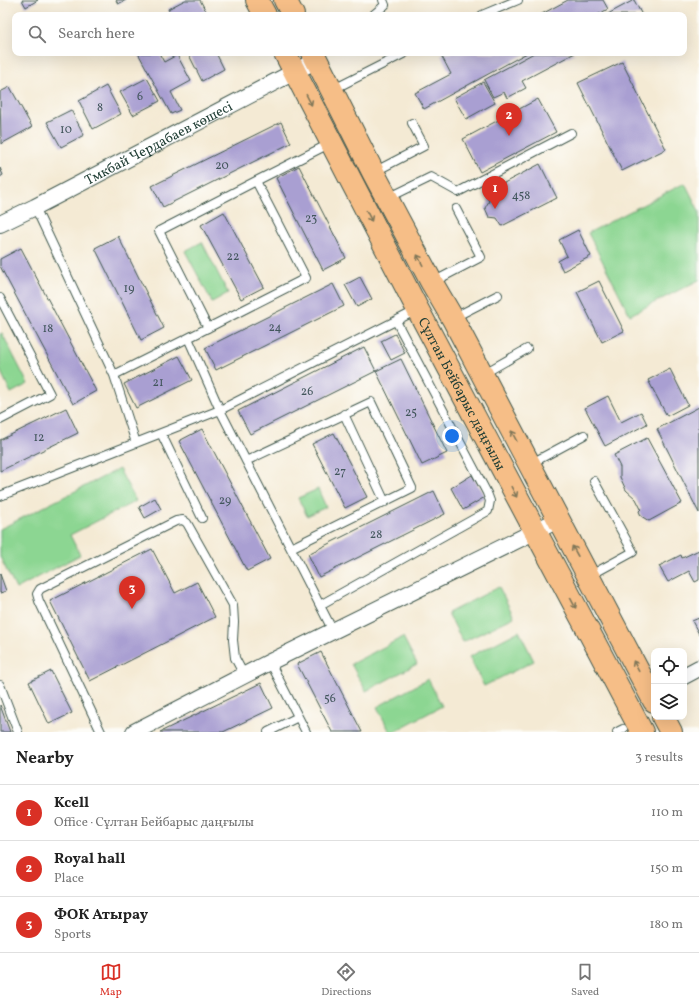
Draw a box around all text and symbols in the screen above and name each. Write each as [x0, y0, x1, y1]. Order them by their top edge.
search box [12, 12, 687, 56]
icon: search [26, 23, 48, 45]
text: Search here [58, 24, 135, 45]
house number: 6 [137, 89, 143, 105]
one-way arrow [306, 94, 314, 106]
street label: Тмкбай Чердабаев көшесі [82, 98, 236, 190]
house number: 8 [97, 100, 103, 116]
pin: 2 [496, 103, 522, 136]
house number: 10 [60, 122, 72, 138]
house number: 20 [215, 158, 229, 174]
pin: 1 [482, 176, 508, 209]
house number: 458 [512, 188, 530, 204]
one-way arrow [366, 209, 373, 221]
house number: 23 [305, 211, 317, 227]
house number: 22 [227, 249, 239, 265]
one-way arrow [416, 254, 423, 266]
house number: 19 [124, 281, 134, 297]
street label: Сұлтан Бейбарыс даңғылы [413, 314, 510, 474]
house number: 24 [268, 320, 282, 336]
house number: 18 [43, 321, 53, 337]
house number: 21 [152, 375, 164, 391]
house number: 26 [301, 384, 313, 400]
house number: 25 [405, 405, 417, 421]
your location [442, 426, 462, 446]
house number: 12 [33, 430, 45, 446]
one-way arrow [510, 431, 518, 443]
house number: 27 [334, 464, 346, 480]
one-way arrow [511, 486, 518, 498]
house number: 29 [219, 493, 231, 509]
house number: 28 [370, 527, 382, 543]
one-way arrow [571, 545, 579, 557]
pin: 3 [119, 576, 145, 609]
one-way arrow [570, 597, 577, 609]
map controls [651, 648, 687, 720]
button: locate [651, 648, 687, 684]
one-way arrow [631, 661, 639, 673]
button: layers [651, 684, 687, 720]
house number: 56 [324, 691, 336, 707]
text: Nearby [16, 747, 74, 770]
text: 3 results [635, 749, 683, 767]
text: Kcell [54, 793, 89, 814]
text: 1 [26, 804, 32, 822]
text: 110 m [651, 804, 683, 822]
text: Office · Сұлтан Бейбарыс даңғылы [54, 814, 254, 832]
text: Royal hall [54, 849, 125, 870]
text: 2 [26, 860, 32, 878]
text: 150 m [650, 860, 683, 878]
text: Place [54, 870, 84, 888]
text: ФОК Атырау [54, 905, 148, 926]
text: 3 [26, 916, 32, 934]
text: 180 m [649, 916, 683, 934]
text: Sports [54, 926, 91, 944]
tab: Map [100, 961, 122, 1000]
tab: Directions [321, 961, 372, 1000]
tab: Saved [571, 961, 599, 1000]

